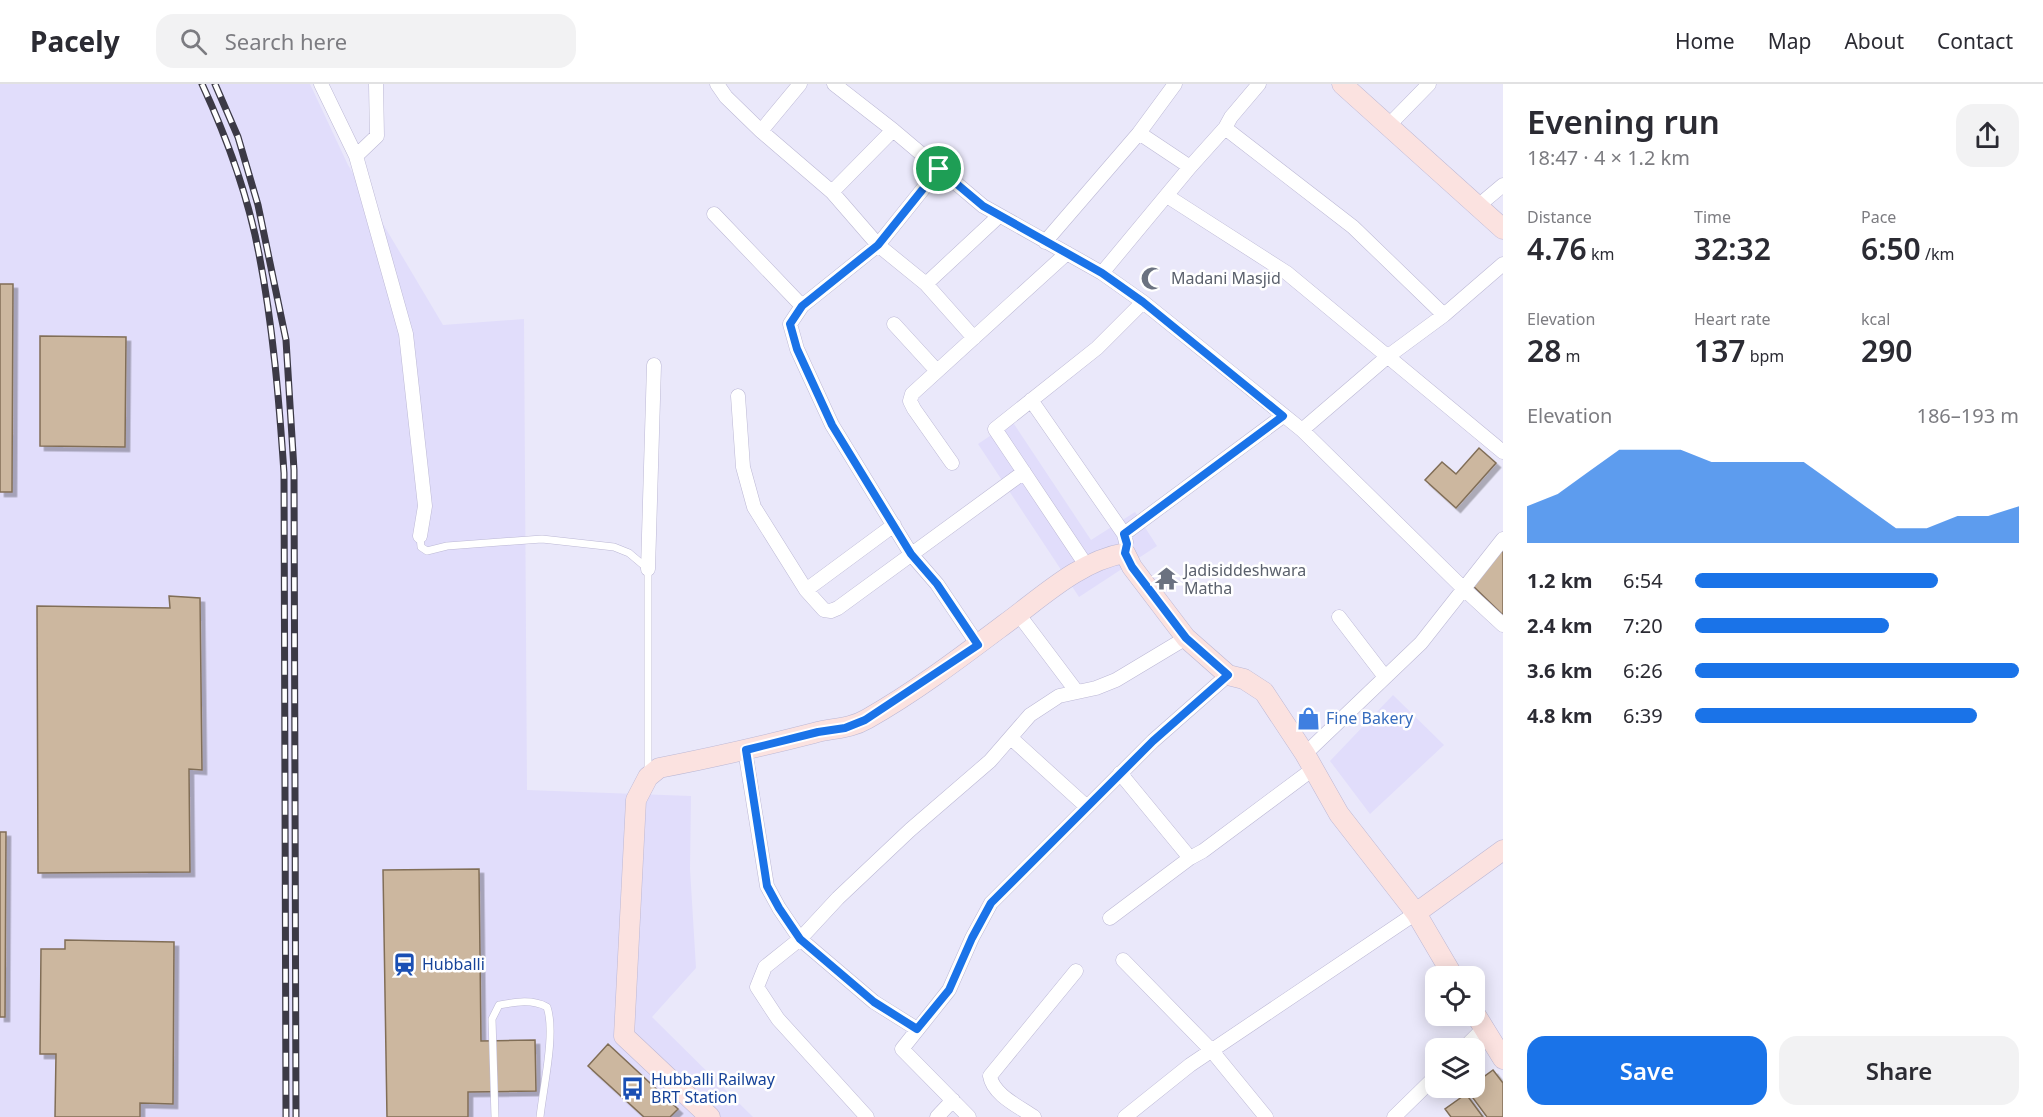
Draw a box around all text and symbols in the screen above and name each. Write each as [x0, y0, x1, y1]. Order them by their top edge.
search box [156, 14, 576, 68]
text: Pacely [30, 22, 120, 60]
icon: search [177, 25, 210, 58]
text: Search here [225, 26, 347, 56]
text: Home [1675, 27, 1735, 55]
text: Map [1768, 27, 1811, 55]
text: About [1844, 27, 1904, 55]
text: Contact [1937, 27, 2013, 55]
text: Evening run [1527, 99, 1720, 144]
button: share [1956, 104, 2019, 167]
pin [913, 143, 964, 194]
text: 18:47 · 4 × 1.2 km [1527, 144, 1690, 171]
icon: arrive [922, 152, 955, 185]
text: Distance [1527, 206, 1592, 228]
text: Time [1694, 206, 1731, 228]
text: Pace [1861, 206, 1896, 228]
text: 4.76 [1527, 228, 1587, 269]
text: 32:32 [1694, 228, 1771, 269]
text: 6:50 [1861, 228, 1921, 269]
text: km [1587, 243, 1614, 265]
text: /km [1921, 243, 1954, 265]
mosque icon: Madani Masjid [1140, 265, 1166, 291]
place label: Madani Masjid [1171, 267, 1281, 289]
text: Elevation [1527, 308, 1595, 330]
text: Heart rate [1694, 308, 1770, 330]
text: kcal [1861, 308, 1890, 330]
text: 28 [1527, 330, 1561, 371]
text: 137 [1694, 330, 1745, 371]
text: 290 [1861, 330, 1912, 371]
text: m [1561, 345, 1580, 367]
text: bpm [1745, 345, 1784, 367]
text: Elevation [1527, 402, 1612, 429]
text: 186–193 m [1916, 402, 2019, 429]
place label: Jadisiddeshwara Matha [1182, 559, 1306, 599]
temple icon: Jadisiddeshwara Matha [1153, 566, 1179, 592]
text: 1.2 km [1527, 567, 1593, 594]
text: 6:54 [1623, 567, 1663, 594]
text: 2.4 km [1527, 612, 1593, 639]
text: 7:20 [1623, 612, 1663, 639]
text: 3.6 km [1527, 657, 1593, 684]
text: 6:26 [1623, 657, 1663, 684]
text: 4.8 km [1527, 702, 1593, 729]
text: 6:39 [1623, 702, 1663, 729]
shop icon: Fine Bakery [1295, 705, 1321, 731]
place label: Fine Bakery [1326, 707, 1414, 729]
station icon: Hubballi [391, 951, 417, 977]
place label: Hubballi [422, 953, 485, 975]
map controls [1425, 966, 1485, 1098]
button: locate [1425, 966, 1485, 1026]
button: Save [1527, 1036, 1767, 1105]
button: Share [1779, 1036, 2019, 1105]
button: layers [1425, 1038, 1485, 1098]
place label: Hubballi Railway BRT Station [651, 1068, 776, 1108]
bus stop icon: Hubballi Railway BRT Station [620, 1075, 646, 1101]

